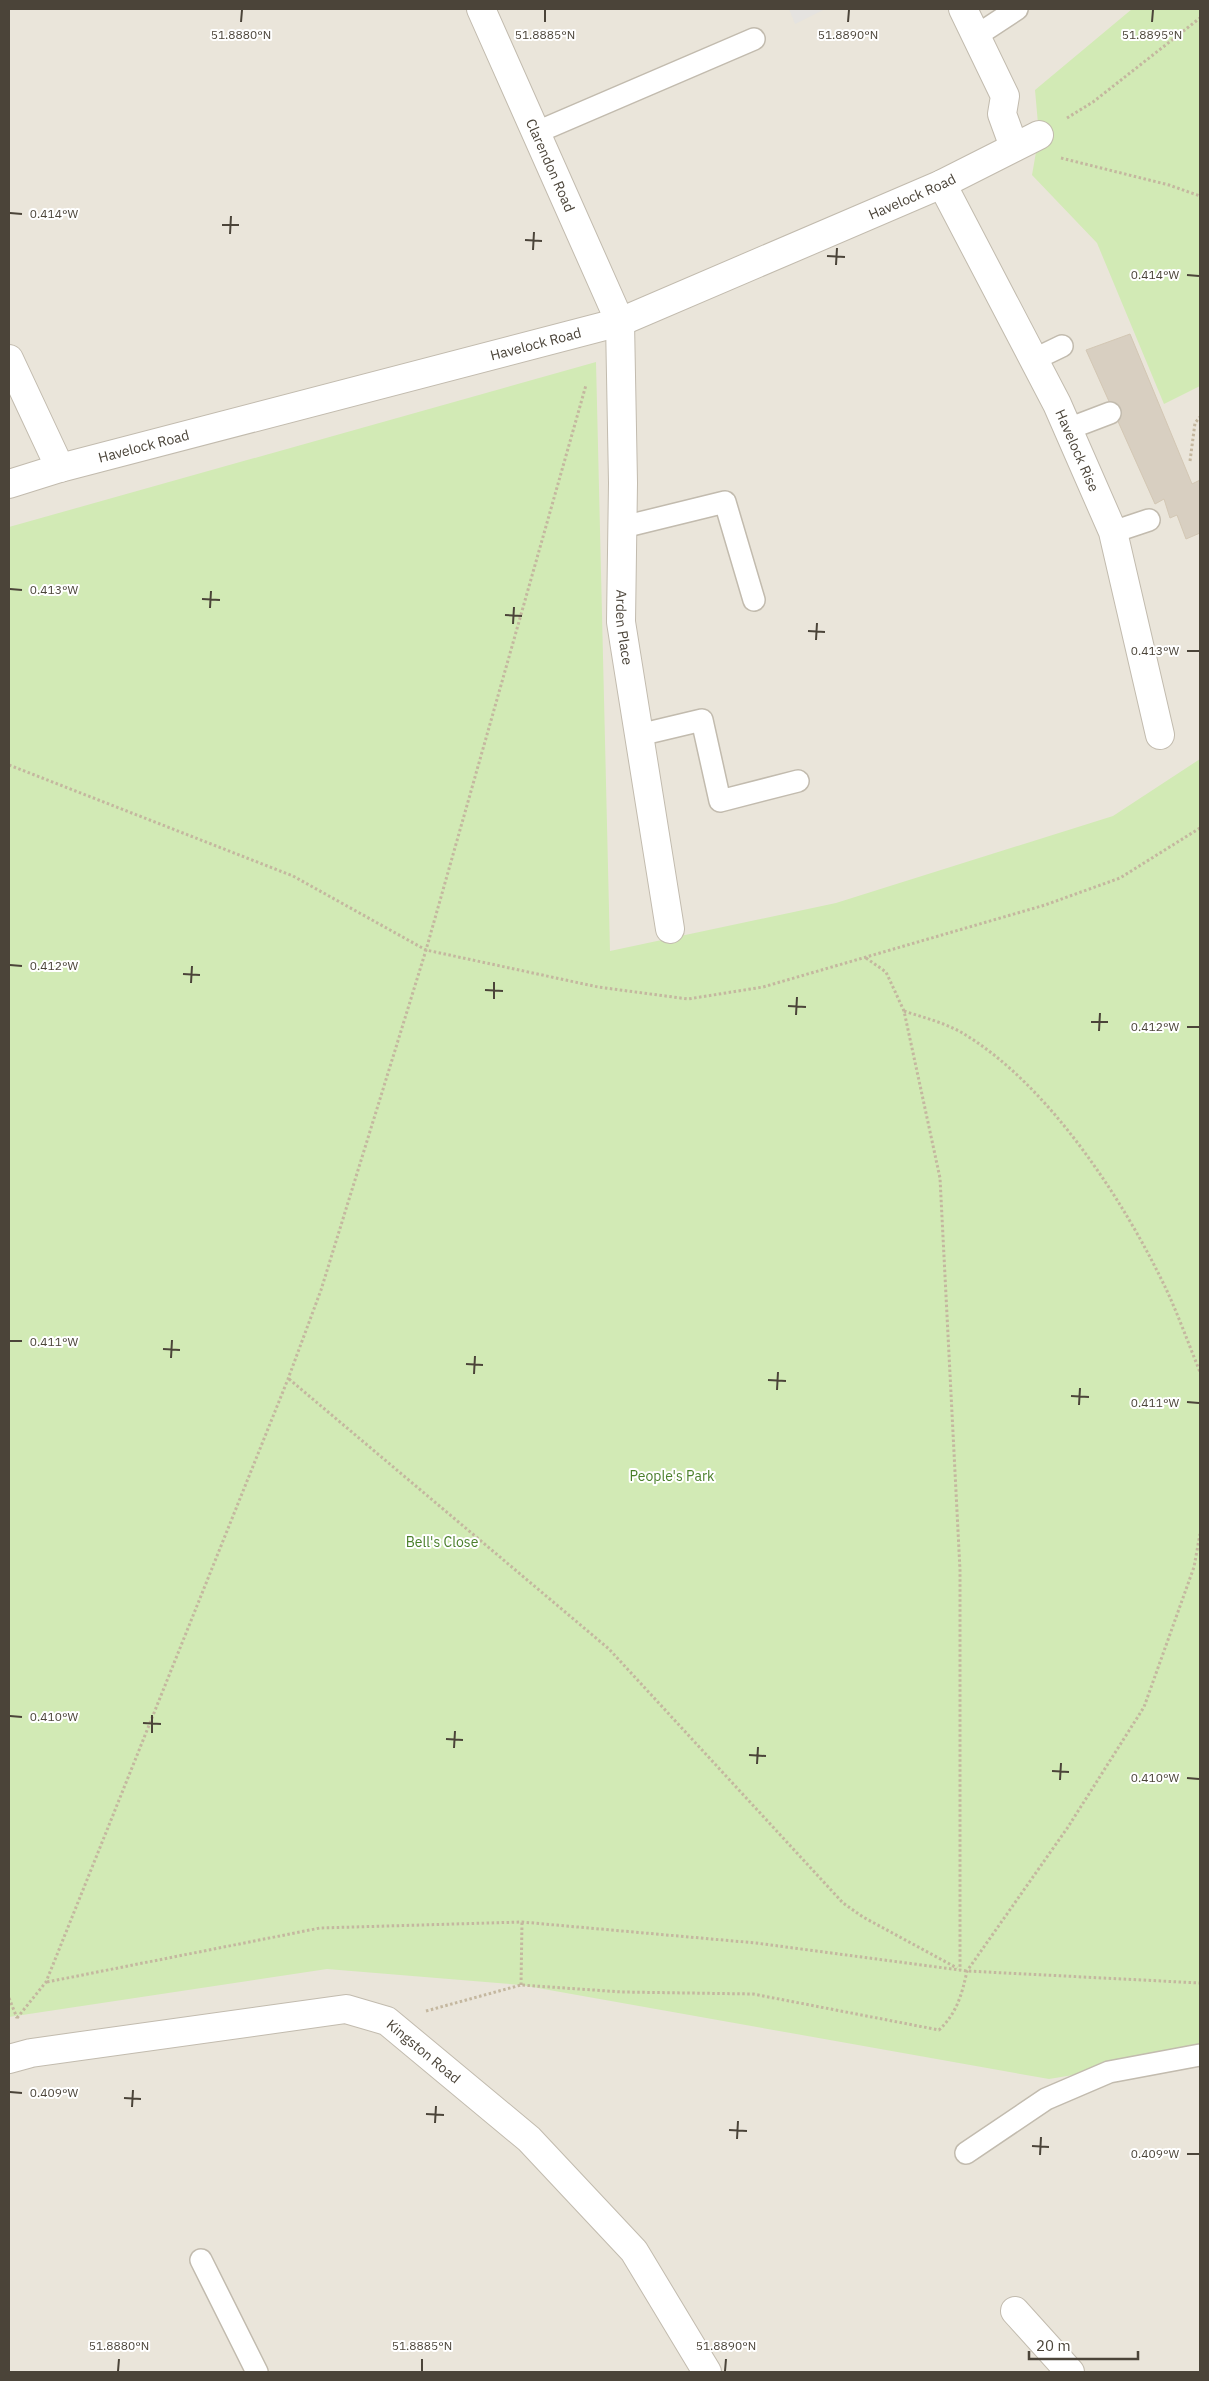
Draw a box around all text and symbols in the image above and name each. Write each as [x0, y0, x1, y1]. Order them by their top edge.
text: 51.8880°N [211, 27, 271, 42]
text: 51.8885°N [515, 27, 575, 42]
text: 51.8890°N [818, 27, 878, 42]
text: 51.8895°N [1122, 27, 1182, 42]
street label: Clarendon Road [522, 116, 579, 215]
street label: Havelock Road [866, 170, 959, 223]
text: 0.414°W [30, 206, 78, 221]
text: 0.414°W [1131, 267, 1179, 282]
street label: Havelock Road [488, 324, 583, 364]
street label: Havelock Rise [1051, 407, 1103, 495]
street label: Havelock Road [96, 426, 191, 467]
text: 0.413°W [30, 582, 78, 597]
street label: Arden Place [612, 590, 637, 666]
text: 0.413°W [1131, 643, 1179, 658]
text: 0.412°W [30, 958, 78, 973]
text: 0.412°W [1131, 1019, 1179, 1034]
text: 0.411°W [30, 1334, 78, 1349]
text: 0.411°W [1131, 1395, 1179, 1410]
park label: People's Park [630, 1467, 715, 1485]
park label: Bell's Close [406, 1533, 479, 1551]
text: 0.410°W [30, 1709, 78, 1724]
text: 0.410°W [1131, 1770, 1179, 1785]
street label: Kingston Road [383, 2015, 464, 2087]
text: 0.409°W [30, 2085, 78, 2100]
text: 0.409°W [1131, 2146, 1179, 2161]
scale bar [1029, 2328, 1138, 2360]
text: 20 m [1036, 2336, 1071, 2355]
text: 51.8880°N [89, 2338, 149, 2353]
text: 51.8885°N [392, 2338, 452, 2353]
text: 51.8890°N [696, 2338, 756, 2353]

